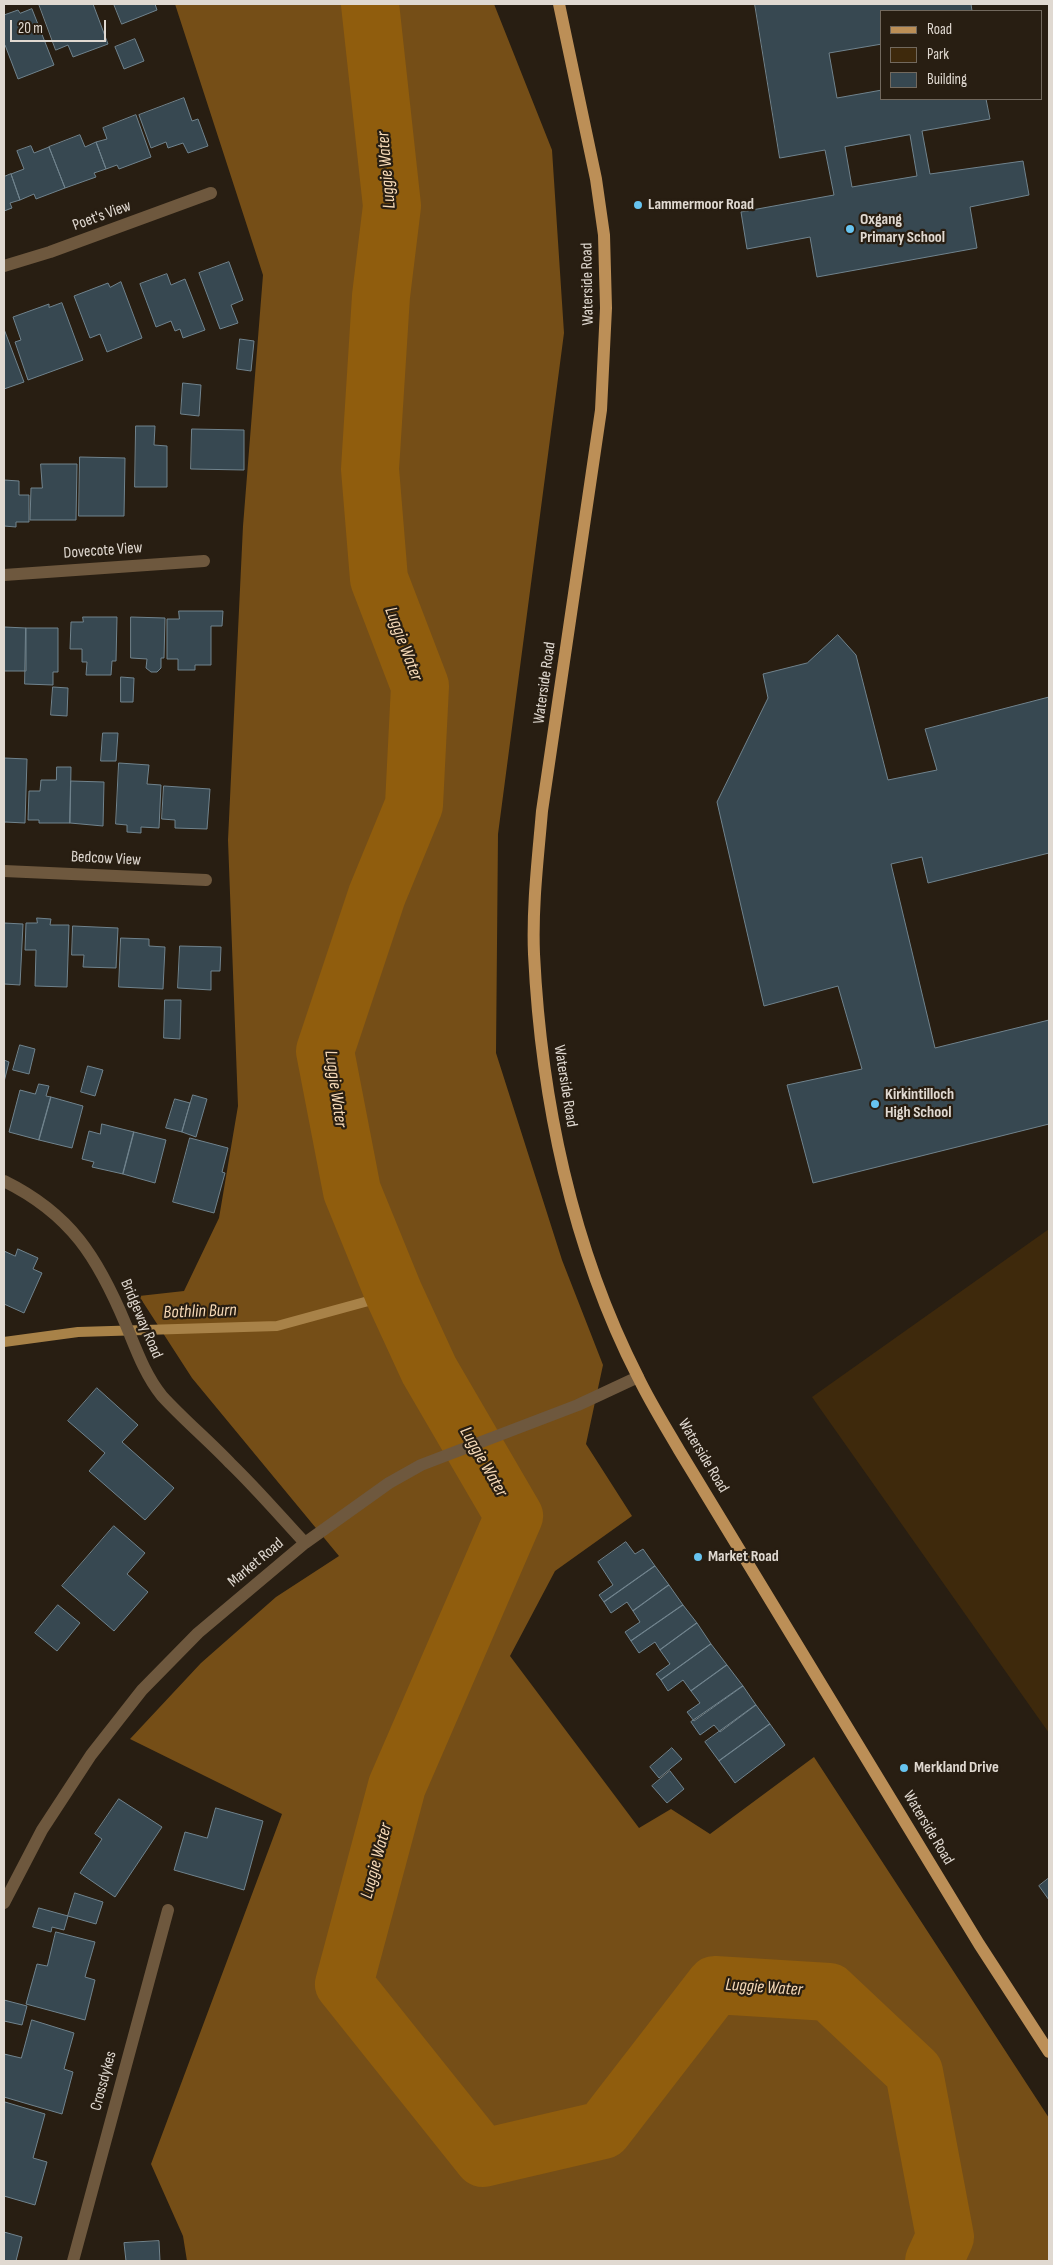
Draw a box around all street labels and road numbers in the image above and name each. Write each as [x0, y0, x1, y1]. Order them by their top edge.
street label: Poet's View [70, 197, 134, 235]
street label: Waterside Road [578, 242, 598, 326]
street label: Dovecote View [63, 539, 143, 563]
street label: Waterside Road [530, 641, 560, 725]
street label: Bedcow View [70, 848, 142, 870]
street label: Waterside Road [549, 1044, 581, 1128]
street label: Bridgeway Road [116, 1276, 166, 1362]
street label: Waterside Road [673, 1416, 733, 1496]
street label: Market Road [224, 1534, 288, 1592]
street label: Waterside Road [898, 1788, 958, 1868]
street label: Crossdykes [87, 2049, 121, 2113]

